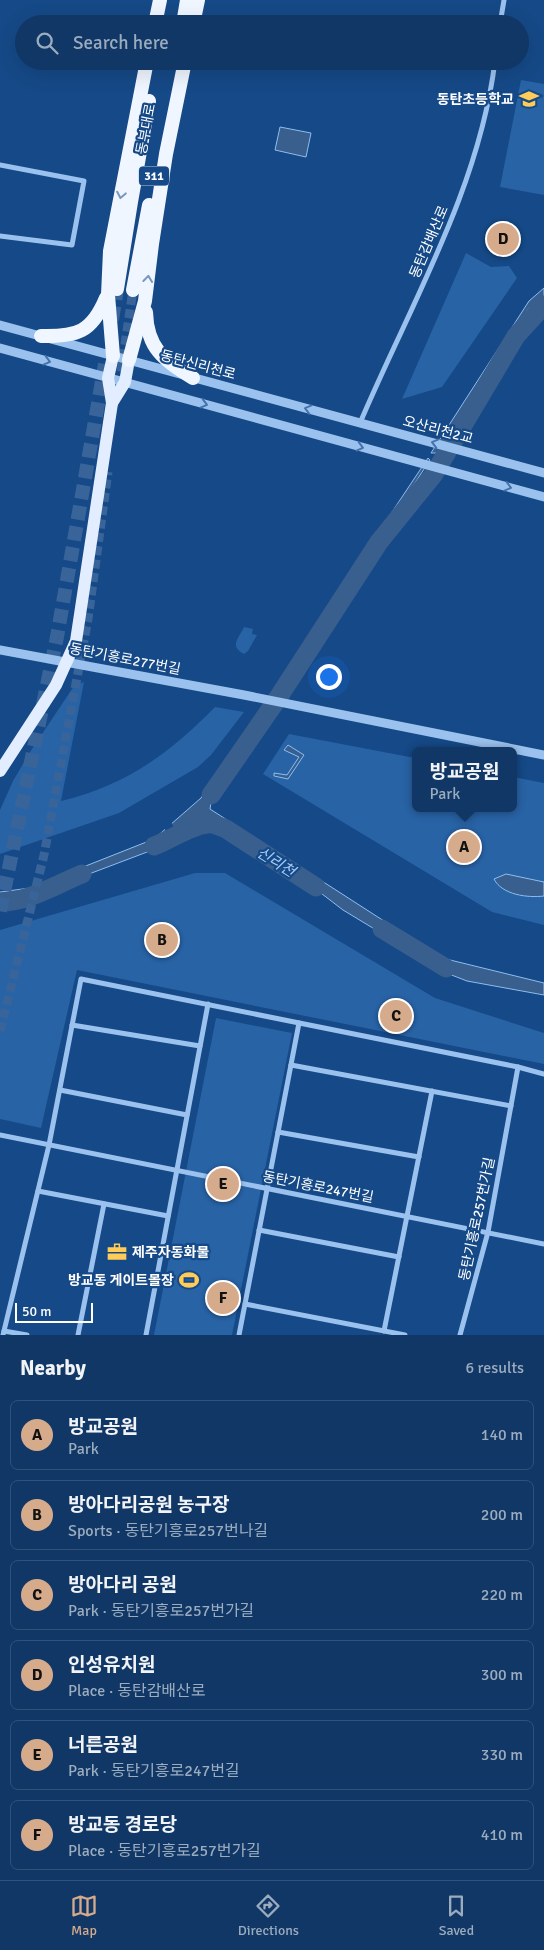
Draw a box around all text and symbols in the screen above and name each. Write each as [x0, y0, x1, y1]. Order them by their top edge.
search box [15, 15, 529, 70]
icon: search [33, 29, 61, 57]
text: Search here [73, 31, 169, 55]
school or university icon: 동탄초등학교 [518, 88, 540, 110]
place label: 동탄초등학교 [437, 91, 514, 108]
street label: 동부대로 [133, 102, 159, 156]
road number: 311 [139, 167, 169, 186]
one-way arrow [116, 190, 126, 199]
street label: 동탄감배산로 [406, 203, 452, 281]
pin: D [487, 220, 519, 258]
one-way arrow [142, 274, 153, 282]
street label: 동탄신리천로 [158, 347, 238, 383]
one-way arrow [43, 355, 51, 366]
one-way arrow [199, 398, 208, 409]
one-way arrow [304, 404, 313, 415]
street label: 오산리천2교 [401, 412, 475, 448]
one-way arrow [431, 439, 439, 449]
one-way arrow [356, 441, 365, 452]
one-way arrow [503, 481, 512, 492]
street label: 동탄기흥로277번길 [68, 640, 182, 678]
your location [316, 664, 342, 690]
popup [412, 747, 517, 812]
text: 방교공원 [430, 760, 499, 784]
text: Park [430, 784, 460, 804]
pin: A [448, 828, 480, 866]
water label: 신리천 [254, 843, 300, 882]
pin: B [146, 921, 178, 959]
pin: C [380, 997, 412, 1035]
street label: 동탄기흥로257번가길 [456, 1156, 498, 1282]
pin: E [207, 1165, 239, 1203]
street label: 동탄기흥로247번길 [261, 1168, 375, 1206]
office icon: 제주자동화물 [106, 1241, 128, 1263]
place label: 제주자동화물 [132, 1244, 209, 1261]
sports icon: 방교동 게이트볼장 [178, 1269, 200, 1291]
place label: 방교동 게이트볼장 [68, 1272, 174, 1289]
pin: F [207, 1279, 239, 1317]
scale bar [15, 1300, 92, 1323]
text: 50 m [22, 1303, 51, 1320]
text: Nearby [20, 1355, 86, 1381]
text: 6 results [465, 1358, 524, 1378]
text: 방교공원 [68, 1415, 138, 1439]
text: A [32, 1425, 42, 1445]
text: 140 m [481, 1425, 523, 1445]
text: Park [68, 1439, 99, 1459]
text: 방아다리공원 농구장 [68, 1493, 230, 1517]
text: B [32, 1505, 42, 1525]
text: 200 m [481, 1505, 523, 1525]
text: Sports · 동탄기흥로257번나길 [68, 1521, 268, 1541]
text: 방아다리 공원 [68, 1573, 177, 1597]
text: C [32, 1585, 42, 1605]
text: 220 m [481, 1585, 523, 1605]
text: Park · 동탄기흥로257번가길 [68, 1601, 254, 1621]
text: 인성유치원 [68, 1653, 155, 1677]
text: D [32, 1665, 42, 1685]
text: 300 m [481, 1665, 523, 1685]
text: Place · 동탄감배산로 [68, 1681, 206, 1701]
text: 너른공원 [68, 1733, 138, 1757]
text: E [32, 1745, 42, 1765]
text: 330 m [481, 1745, 523, 1765]
text: Park · 동탄기흥로247번길 [68, 1761, 240, 1781]
text: 방교동 경로당 [68, 1813, 177, 1837]
text: F [33, 1825, 41, 1845]
text: 410 m [481, 1825, 523, 1845]
text: Place · 동탄기흥로257번가길 [68, 1841, 261, 1861]
tab: Map [70, 1892, 98, 1939]
tab: Directions [238, 1892, 299, 1939]
tab: Saved [439, 1892, 474, 1939]

